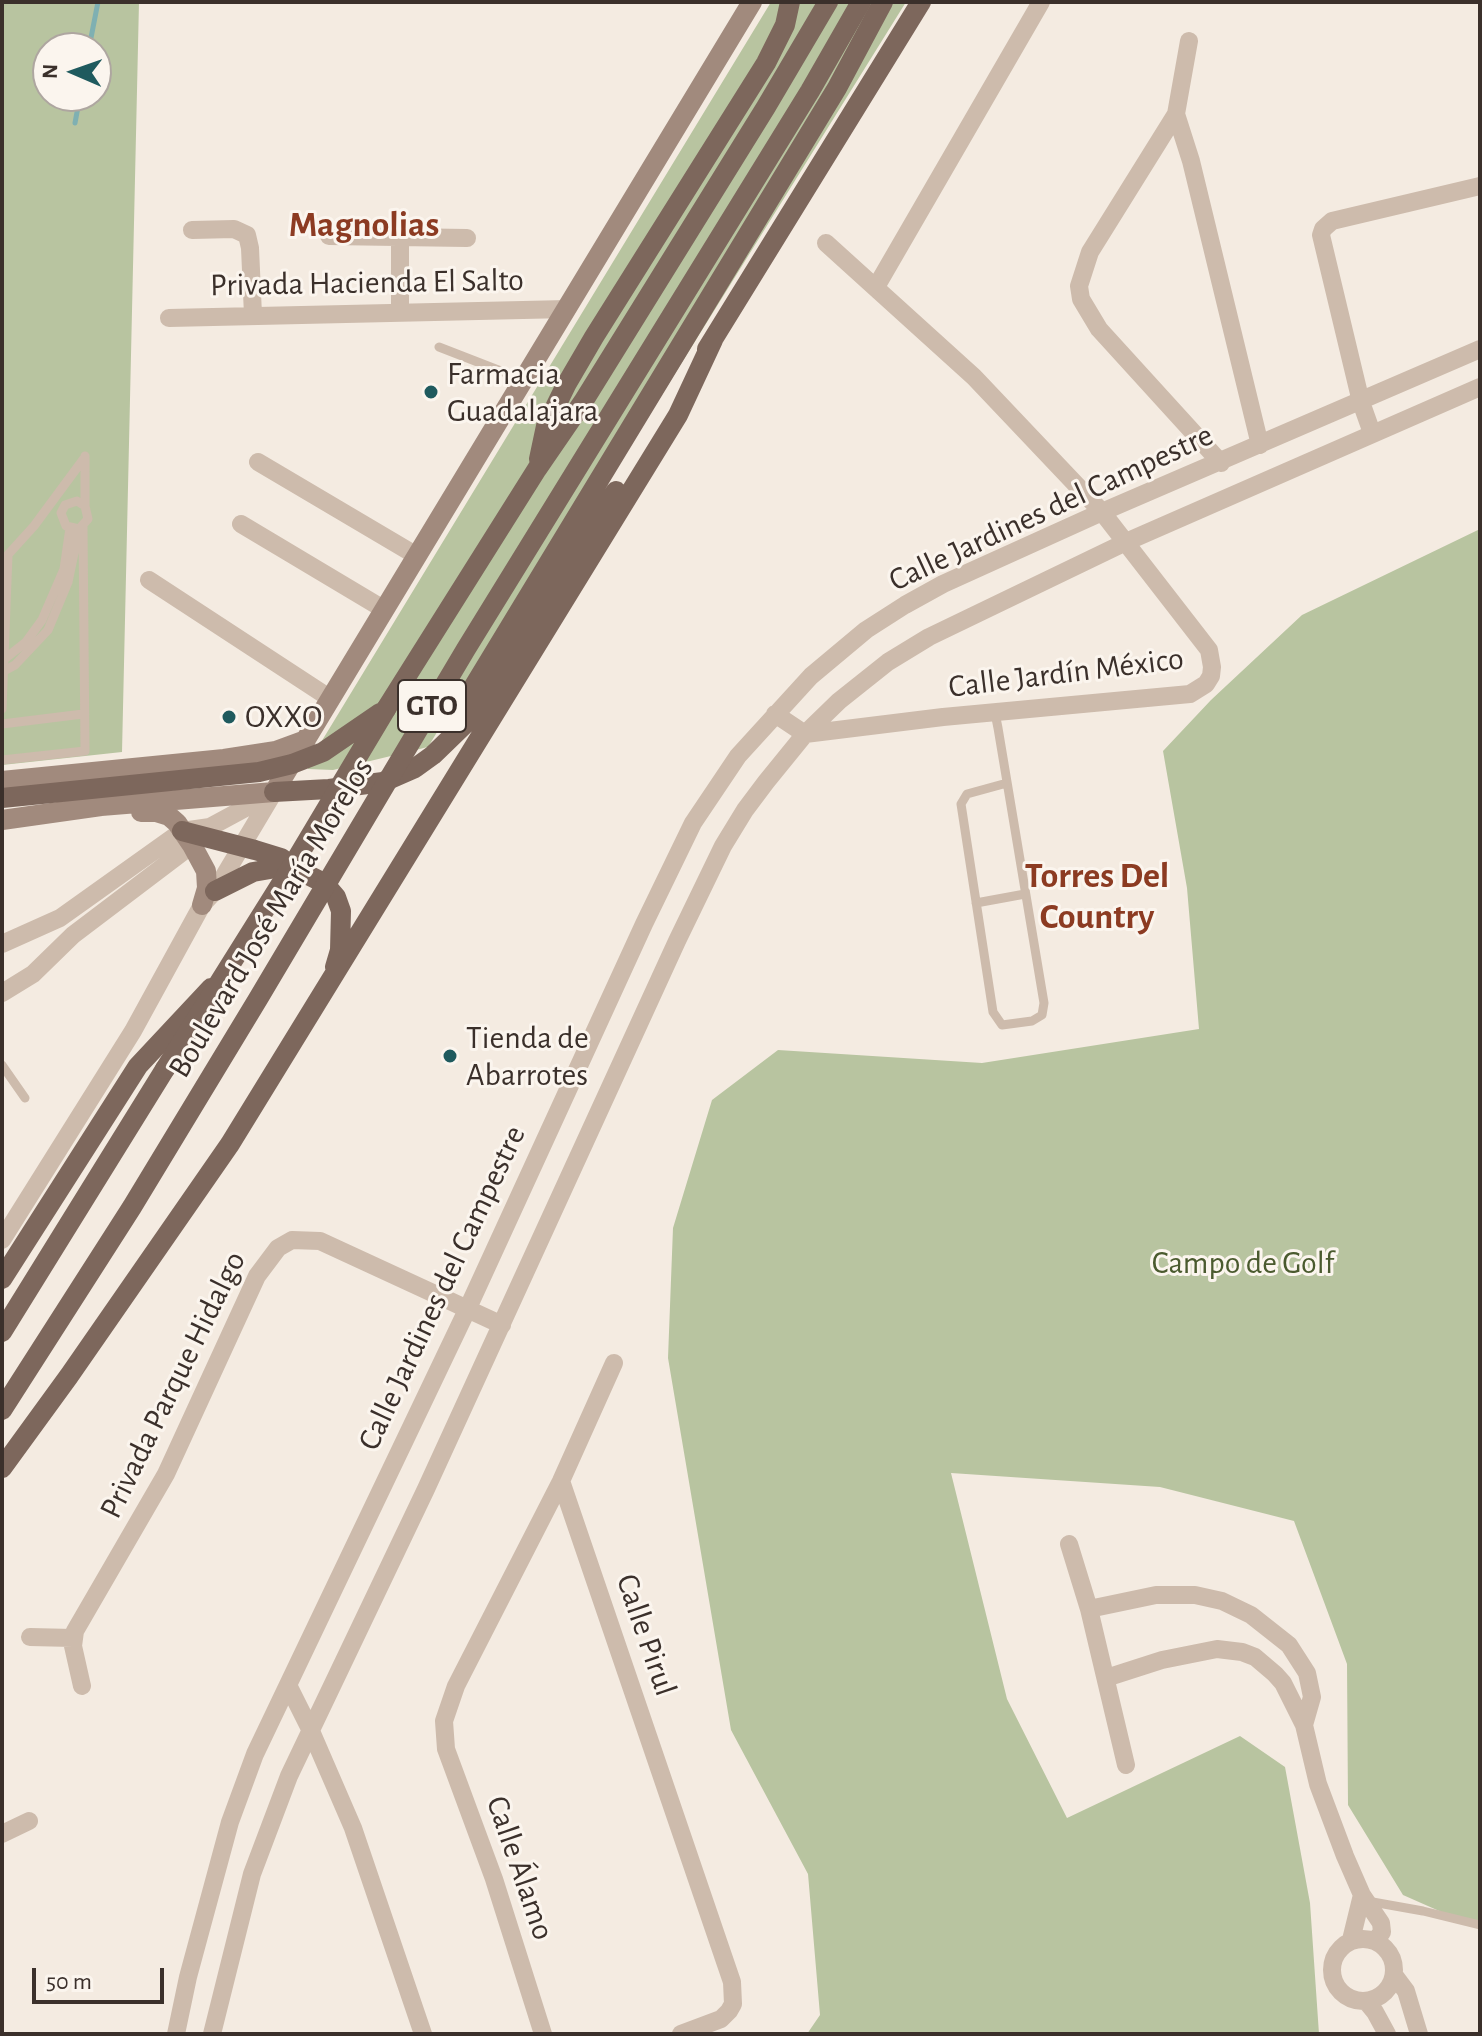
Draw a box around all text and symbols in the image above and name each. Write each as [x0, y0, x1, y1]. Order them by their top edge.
north arrow [32, 32, 112, 112]
text: N [39, 63, 61, 79]
district label: Magnolias [289, 203, 439, 247]
street label: Privada Hacienda El Salto [210, 261, 524, 305]
place label: Farmacia Guadalajara [447, 355, 598, 430]
marker: Farmacia Guadalajara [422, 383, 440, 401]
street label: Calle Jardines del Campestre [883, 416, 1219, 600]
street label: Calle Jardín México [946, 640, 1186, 706]
road number: GTO [398, 680, 466, 732]
place label: OXXO [245, 698, 322, 736]
marker: OXXO [220, 708, 238, 726]
street label: Boulevard José María Morelos [160, 751, 382, 1085]
district label: Torres Del Country [1025, 854, 1169, 939]
place label: Tienda de Abarrotes [466, 1019, 589, 1094]
marker: Tienda de Abarrotes [441, 1047, 459, 1065]
street label: Calle Jardines del Campestre [350, 1120, 534, 1456]
park label: Campo de Golf [1152, 1244, 1334, 1282]
street label: Privada Parque Hidalgo [92, 1245, 254, 1525]
street label: Calle Pirul [607, 1569, 685, 1701]
street label: Calle Álamo [478, 1791, 562, 1945]
scale bar [36, 1952, 168, 2002]
text: 50 m [46, 1970, 92, 1994]

